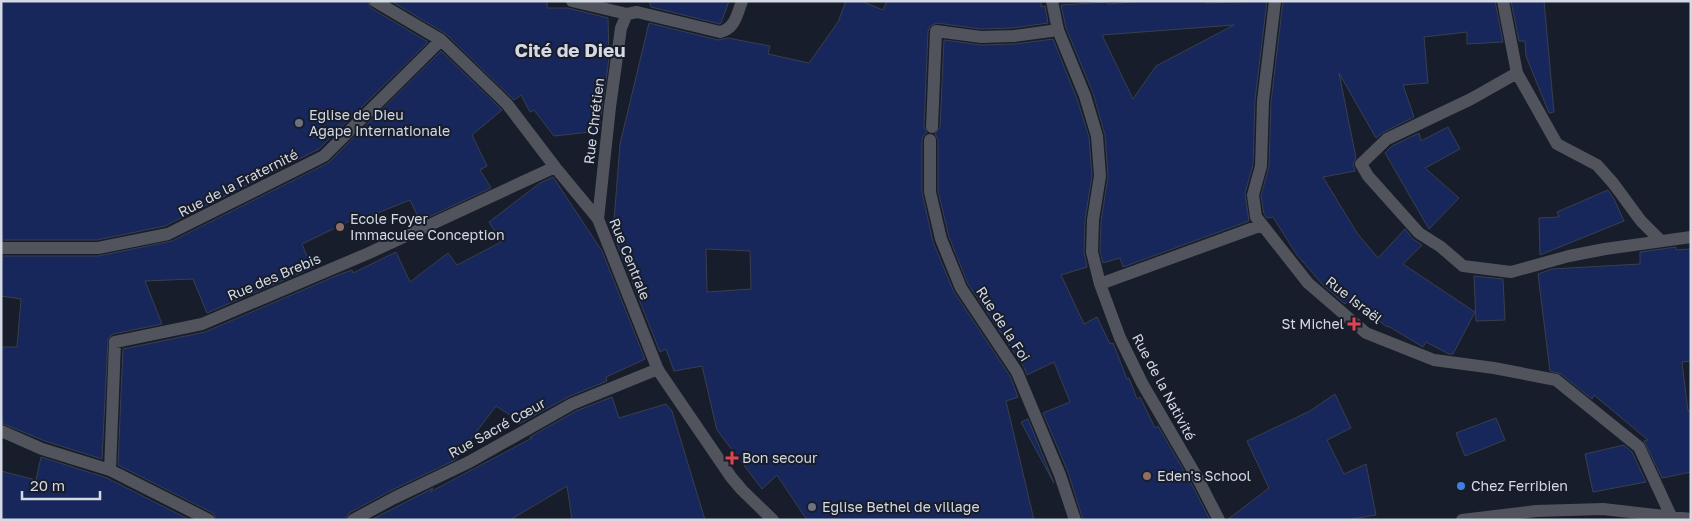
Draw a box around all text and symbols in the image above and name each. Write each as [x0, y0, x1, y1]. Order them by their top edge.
district label: Cité de Dieu [514, 38, 626, 61]
street label: Rue Chrétien [580, 77, 607, 165]
place label: Eglise de Dieu Agape Internationale [309, 106, 450, 139]
marker: Eglise de Dieu Agape Internationale [293, 117, 305, 129]
street label: Rue de la Fraternité [175, 145, 301, 220]
place label: Ecole Foyer Immaculee Conception [350, 210, 505, 243]
street label: Rue Centrale [606, 215, 655, 302]
marker: Ecole Foyer Immaculee Conception [334, 221, 346, 233]
street label: Rue des Brebis [225, 249, 323, 304]
street label: Rue Israël [1323, 272, 1386, 327]
street label: Rue de la Foi [973, 283, 1034, 364]
place label: St Michel [1282, 315, 1344, 332]
marker: St Michel [1348, 318, 1360, 330]
street label: Rue de la Nativité [1129, 330, 1200, 443]
street label: Rue Sacré Cœur [445, 394, 549, 461]
place label: Bon secour [742, 449, 818, 466]
marker: Bon secour [726, 452, 738, 464]
place label: Eden's School [1157, 467, 1251, 484]
scale bar [22, 468, 100, 500]
marker: Eden's School [1141, 470, 1153, 482]
text: 20 m [30, 476, 65, 494]
place label: Chez Ferribien [1471, 477, 1568, 494]
marker: Chez Ferribien [1455, 480, 1467, 492]
place label: Eglise Bethel de village [822, 498, 980, 515]
marker: Eglise Bethel de village [806, 501, 818, 513]

